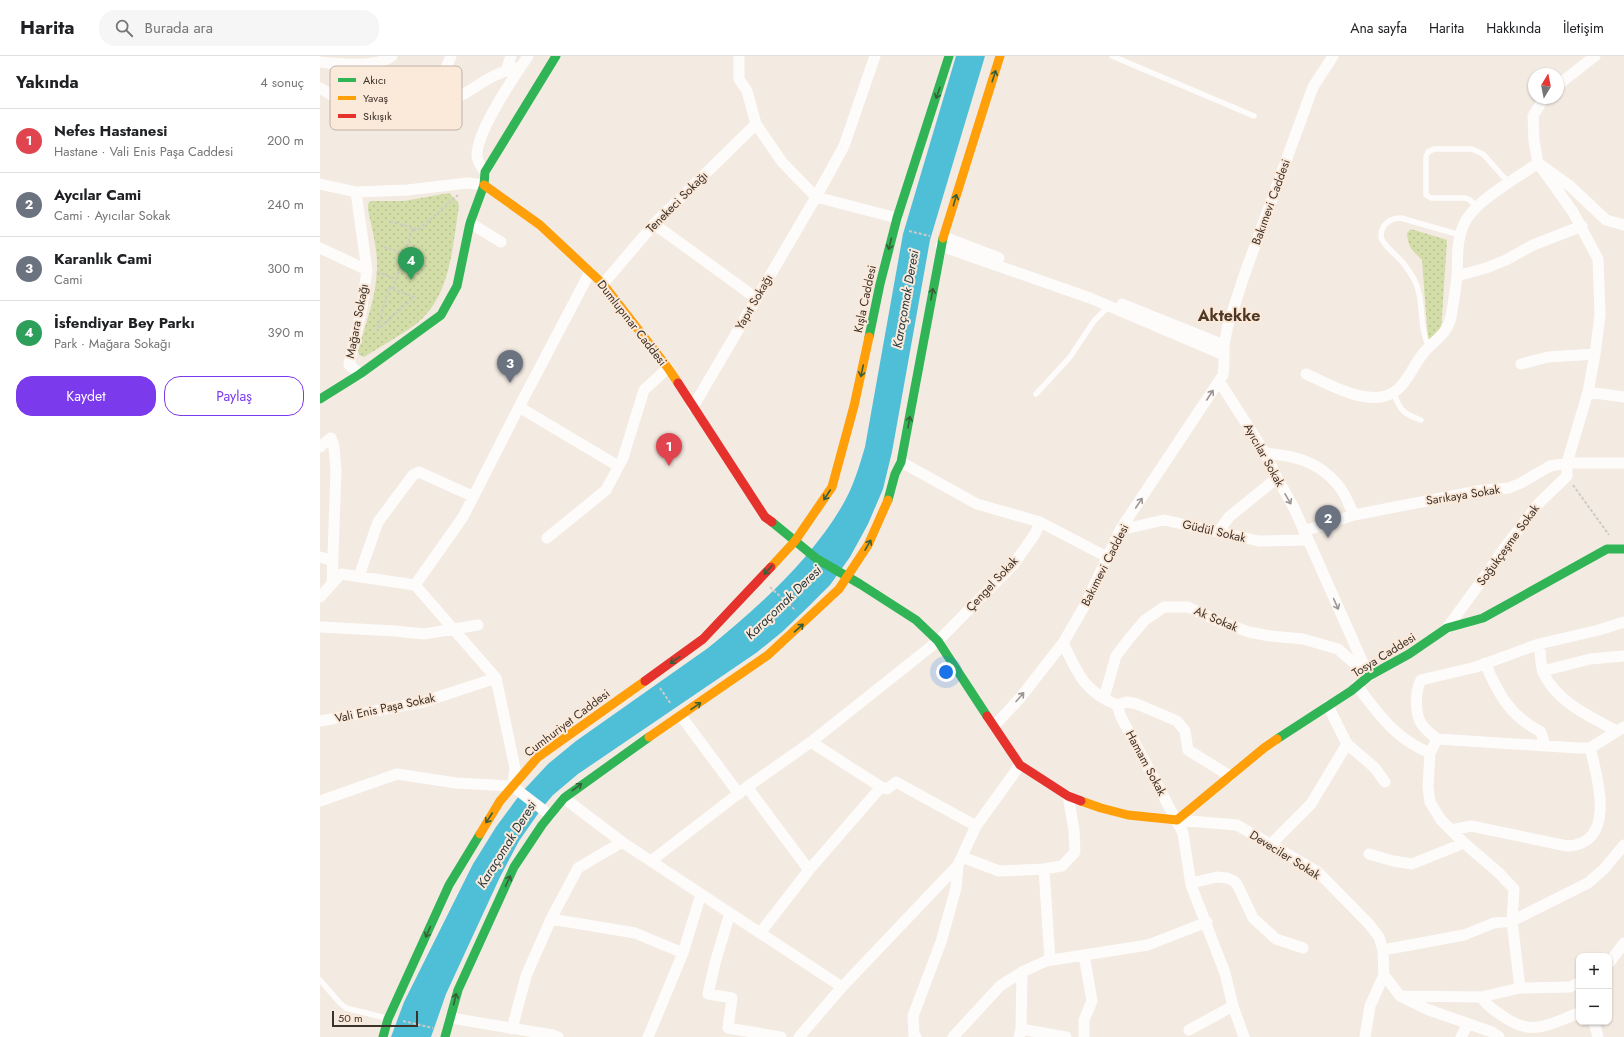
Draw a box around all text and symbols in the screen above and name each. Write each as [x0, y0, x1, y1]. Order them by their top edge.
search box [99, 10, 379, 46]
text: Harita [20, 14, 75, 41]
icon: search [113, 17, 135, 39]
text: Burada ara [145, 17, 213, 39]
text: Ana sayfa [1350, 18, 1407, 38]
text: Harita [1429, 18, 1464, 38]
text: Hakkında [1486, 18, 1541, 38]
text: İletişim [1563, 18, 1604, 38]
legend [330, 66, 462, 130]
north arrow [1528, 68, 1564, 104]
text: Yakında [16, 70, 79, 94]
one-way arrow [990, 70, 998, 82]
text: Akıcı [363, 72, 386, 88]
text: 4 sonuç [260, 73, 304, 92]
one-way arrow [933, 87, 941, 99]
text: Yavaş [363, 90, 388, 106]
text: Sıkışık [363, 108, 392, 124]
text: Nefes Hastanesi [54, 120, 167, 142]
text: 1 [26, 131, 32, 150]
text: 200 m [267, 131, 304, 150]
text: Hastane · Vali Enis Paşa Caddesi [54, 142, 233, 161]
street label: Bakımevi Caddesi [1247, 157, 1295, 247]
street label: Tenekeci Sokağı [642, 167, 712, 237]
text: Aycılar Cami [54, 184, 141, 206]
one-way arrow [951, 194, 959, 207]
text: 2 [25, 195, 33, 214]
text: 240 m [267, 195, 304, 214]
text: Cami · Ayıcılar Sokak [54, 206, 171, 225]
one-way arrow [886, 237, 893, 250]
pin: 4 [398, 247, 424, 280]
text: Karanlık Cami [54, 248, 152, 270]
water label: Karaçomak Deresi [888, 248, 924, 350]
text: 3 [25, 259, 33, 278]
text: 300 m [267, 259, 304, 278]
street label: Kışla Caddesi [849, 264, 881, 334]
text: Cami [54, 270, 83, 289]
street label: Yapıt Sokağı [731, 271, 777, 333]
street label: Dumlupınar Caddesi [593, 276, 671, 370]
street label: Mağara Sokağı [341, 282, 373, 360]
one-way arrow [928, 288, 936, 301]
district label: Aktekke [1197, 304, 1260, 327]
text: İsfendiyar Bey Parkı [54, 312, 195, 334]
text: 4 [24, 323, 34, 342]
text: 390 m [268, 323, 304, 342]
text: Park · Mağara Sokağı [54, 334, 171, 353]
pin: 3 [497, 350, 523, 383]
one-way arrow [857, 364, 865, 377]
button: Kaydet [16, 376, 156, 416]
button: Paylaş [164, 376, 304, 416]
one-way arrow [1206, 390, 1214, 401]
one-way arrow [905, 416, 913, 429]
street label: Ayıcılar Sokak [1239, 420, 1289, 491]
pin: 1 [656, 433, 682, 466]
street label: Sarıkaya Sokak [1425, 480, 1502, 510]
one-way arrow [823, 490, 831, 501]
one-way arrow [1285, 493, 1293, 505]
one-way arrow [1134, 498, 1143, 509]
street label: Soğukçeşme Sokak [1472, 500, 1544, 589]
pin: 2 [1315, 505, 1341, 538]
street label: Güdül Sokak [1181, 515, 1248, 547]
street label: Bakımevi Caddesi [1077, 521, 1133, 609]
one-way arrow [864, 539, 872, 551]
street label: Çengel Sokak [962, 552, 1023, 616]
water label: Karaçomak Deresi [741, 561, 826, 644]
one-way arrow [764, 565, 773, 575]
one-way arrow [1333, 598, 1340, 610]
street label: Ak Sokak [1191, 602, 1241, 637]
one-way arrow [794, 623, 805, 632]
street label: Tosya Caddesi [1349, 628, 1419, 682]
one-way arrow [670, 656, 681, 664]
your location [936, 662, 956, 682]
street label: Cumhuriyet Caddesi [520, 685, 614, 761]
street label: Vali Enis Paşa Sokak [333, 688, 437, 727]
one-way arrow [1016, 692, 1025, 702]
one-way arrow [690, 702, 701, 710]
street label: Hamam Sokak [1121, 727, 1171, 800]
one-way arrow [571, 783, 582, 791]
water label: Karaçomak Deresi [472, 797, 541, 891]
one-way arrow [485, 812, 493, 824]
street label: Deveciler Sokak [1246, 826, 1324, 884]
one-way arrow [505, 875, 512, 887]
one-way arrow [423, 926, 431, 938]
map controls [1576, 953, 1612, 1025]
button: + [1576, 953, 1612, 989]
button: − [1576, 989, 1612, 1025]
one-way arrow [452, 993, 460, 1006]
scale bar [332, 1009, 418, 1028]
text: 50 m [338, 1010, 363, 1026]

